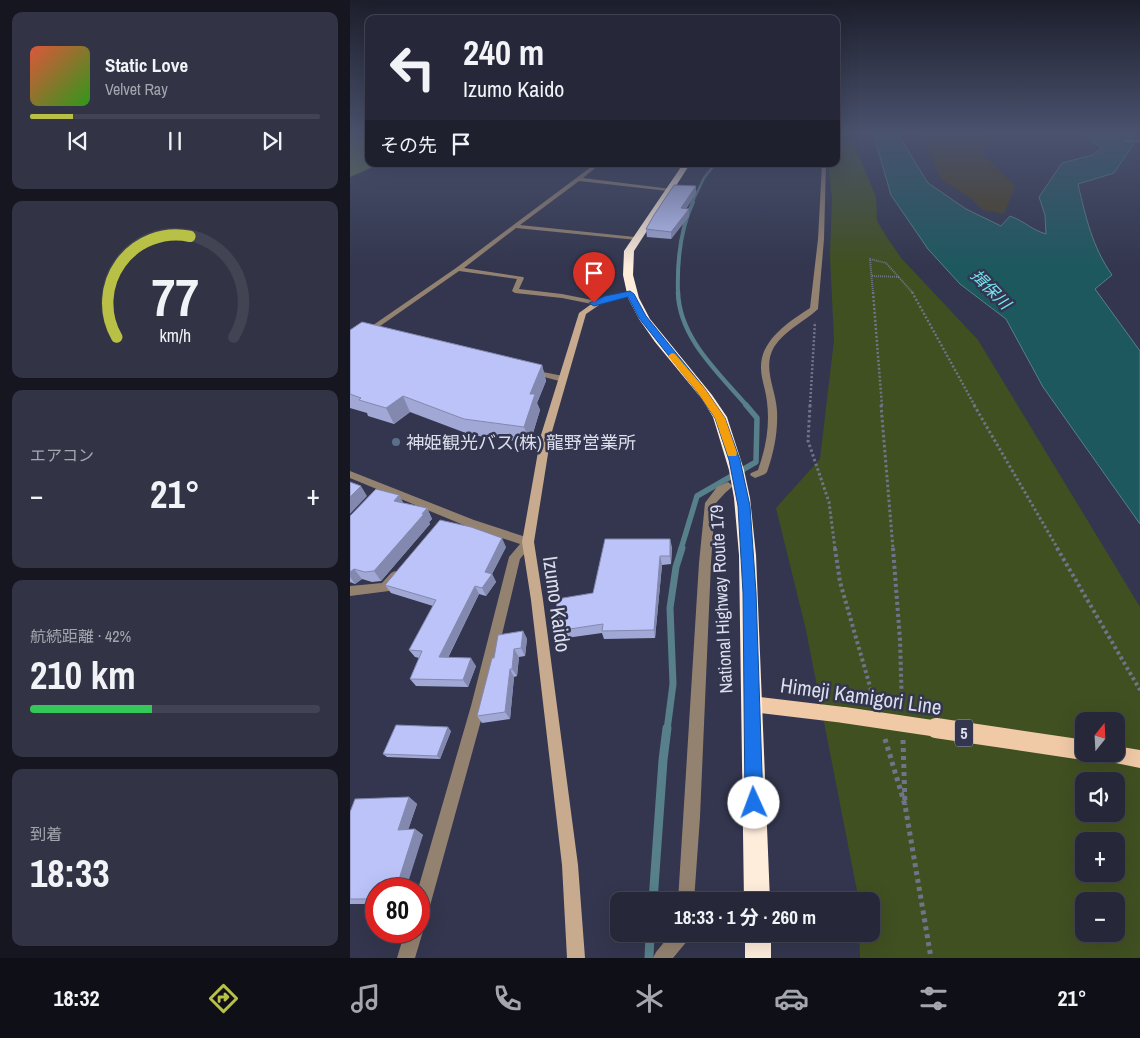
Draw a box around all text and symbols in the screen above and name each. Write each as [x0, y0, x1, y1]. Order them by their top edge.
text: 240 m [463, 29, 544, 76]
icon: left [380, 35, 445, 100]
text: Static Love [105, 52, 188, 78]
text: Izumo Kaido [463, 74, 564, 104]
text: Velvet Ray [105, 78, 168, 100]
icon: previous [64, 127, 92, 155]
icon: pause [161, 127, 189, 155]
icon: next [258, 127, 286, 155]
icon: arrive [447, 130, 475, 158]
text: その先 [380, 132, 437, 158]
pin [573, 252, 615, 303]
icon: arrive [580, 259, 608, 287]
text: 77 [151, 262, 199, 332]
water label: 揖保川 [966, 264, 1017, 315]
text: km/h [159, 324, 191, 348]
place label: 神姫観光バス(株) 龍野営業所 [406, 430, 636, 455]
marker: 神姫観光バス(株) 龍野営業所 [390, 436, 402, 448]
text: エアコン [30, 444, 94, 466]
text: 21° [150, 469, 200, 520]
text: − [30, 476, 43, 514]
text: + [307, 476, 320, 514]
street label: National Highway Route 179 [704, 504, 738, 694]
street label: Izumo Kaido [536, 554, 578, 654]
text: 航続距離 · 42% [30, 625, 131, 647]
text: 210 km [30, 650, 136, 701]
street label: Himeji Kamigori Line [778, 670, 944, 722]
north arrow [1075, 712, 1125, 762]
map controls [1075, 712, 1125, 942]
road number: 5 [955, 720, 973, 746]
button: sound [1075, 772, 1125, 822]
position arrow [727, 776, 779, 828]
text: 到着 [30, 823, 62, 845]
button: + [1075, 832, 1125, 882]
text: 18:33 [30, 848, 110, 899]
speed limit sign: 80 [365, 878, 430, 943]
button: − [1075, 892, 1125, 942]
text: 18:33 · 1 分 · 260 m [674, 904, 816, 930]
icon: directions [206, 981, 241, 1016]
icon: music [348, 981, 383, 1016]
icon: phone [490, 981, 525, 1016]
icon: climate [632, 981, 667, 1016]
icon: car [774, 981, 809, 1016]
icon: filters [916, 981, 951, 1016]
text: 18:32 [53, 983, 100, 1013]
text: 21° [1058, 983, 1086, 1013]

